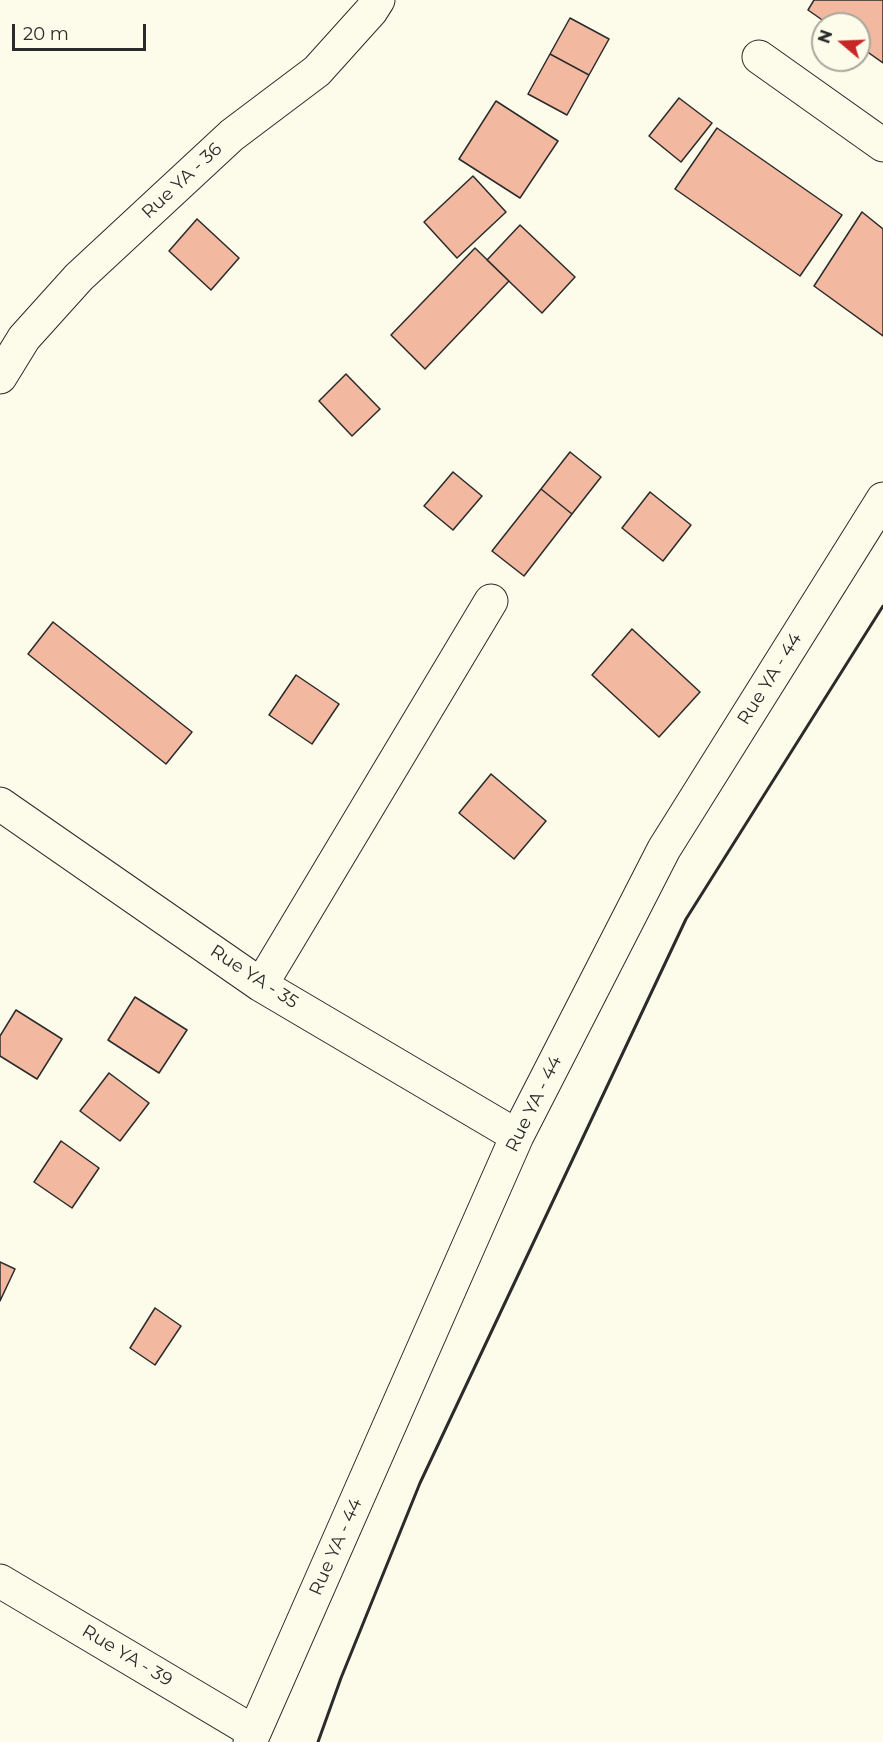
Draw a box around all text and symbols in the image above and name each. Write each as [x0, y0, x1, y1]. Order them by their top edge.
scale bar [15, 12, 148, 50]
north arrow [811, 12, 871, 72]
text: 20 m [23, 23, 69, 45]
text: N [814, 27, 836, 46]
street label: Rue YA - 36 [137, 138, 227, 224]
street label: Rue YA - 44 [733, 629, 807, 729]
street label: Rue YA - 35 [206, 941, 302, 1013]
street label: Rue YA - 44 [501, 1052, 567, 1156]
street label: Rue YA - 44 [305, 1495, 367, 1599]
street label: Rue YA - 39 [78, 1621, 176, 1691]

